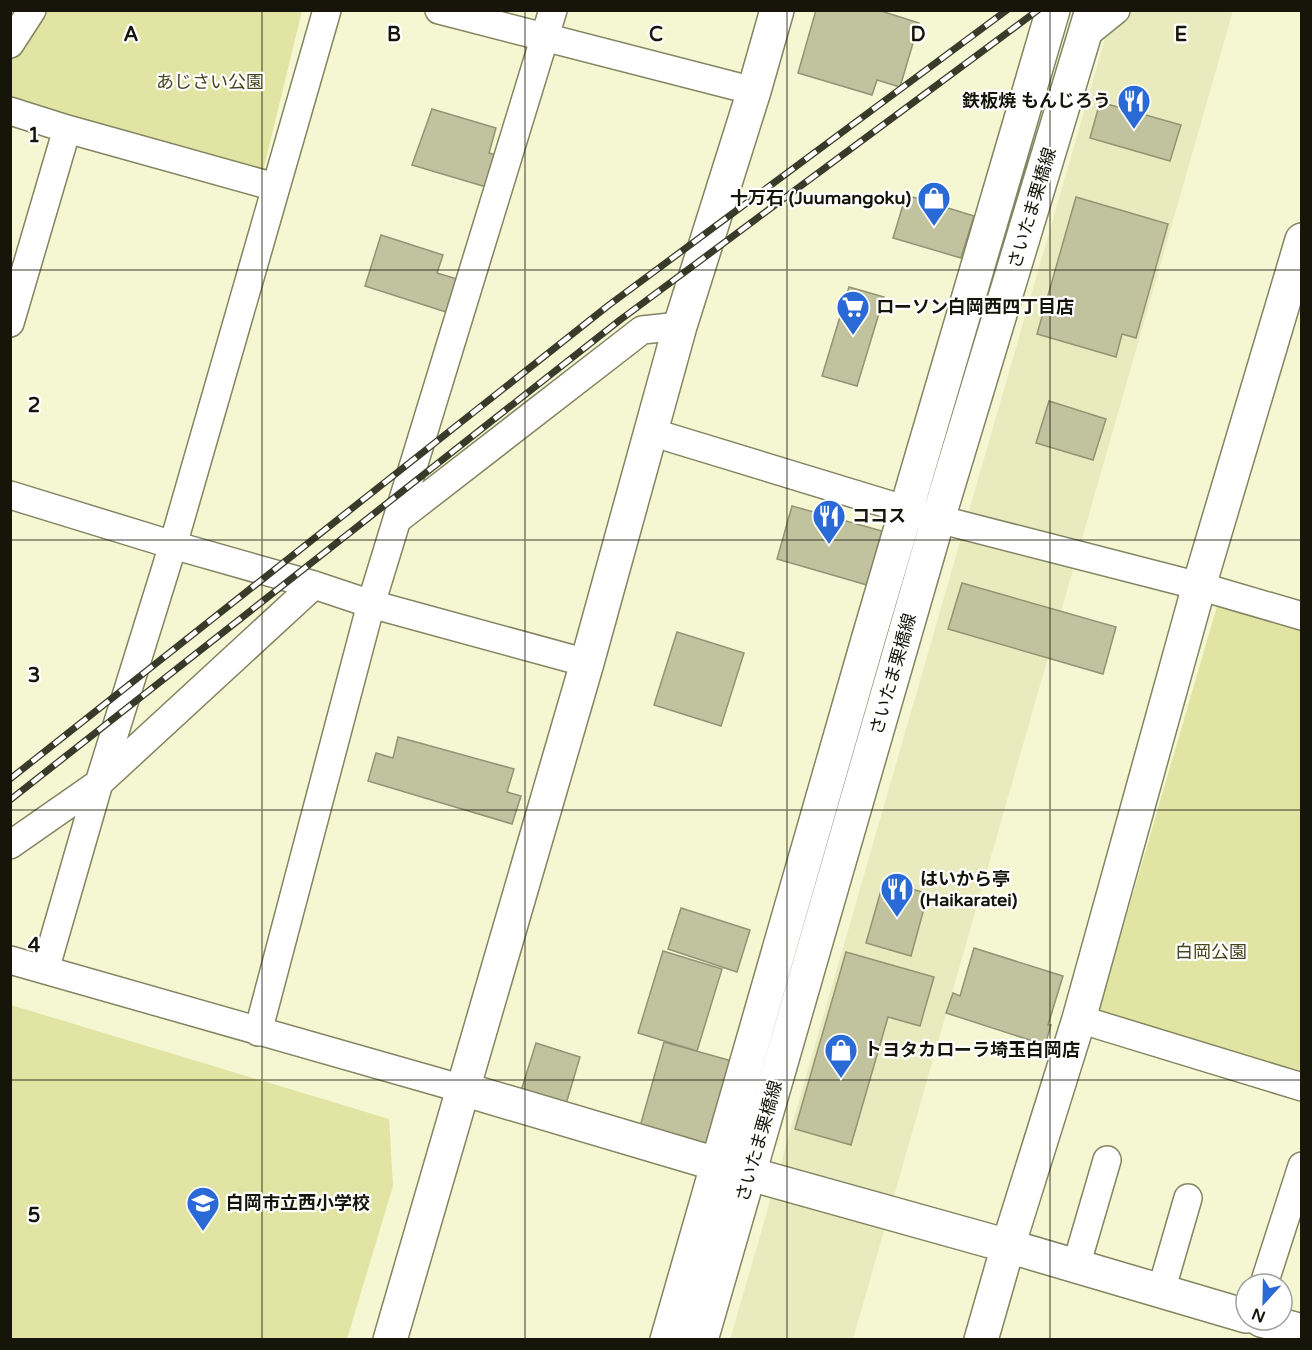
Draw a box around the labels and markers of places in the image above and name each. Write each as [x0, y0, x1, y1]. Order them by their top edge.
restaurant icon: 鉄板焼 もんじろう [1116, 83, 1152, 130]
place label: 鉄板焼 もんじろう [961, 90, 1111, 112]
shop icon: 十万石 (Juumangoku) [916, 180, 952, 227]
place label: 十万石 (Juumangoku) [730, 187, 911, 209]
supermarket icon: ローソン白岡西四丁目店 [835, 289, 871, 336]
place label: ローソン白岡西四丁目店 [876, 296, 1074, 318]
restaurant icon: ココス [811, 498, 847, 545]
place label: ココス [852, 505, 906, 527]
place label: はいから亭 (Haikaratei) [920, 868, 1018, 911]
restaurant icon: はいから亭 (Haikaratei) [879, 871, 915, 918]
shop icon: トヨタカローラ埼玉白岡店 [823, 1032, 859, 1079]
place label: トヨタカローラ埼玉白岡店 [864, 1039, 1080, 1061]
school or university icon: 白岡市立西小学校 [185, 1185, 221, 1232]
place label: 白岡市立西小学校 [226, 1192, 370, 1214]

